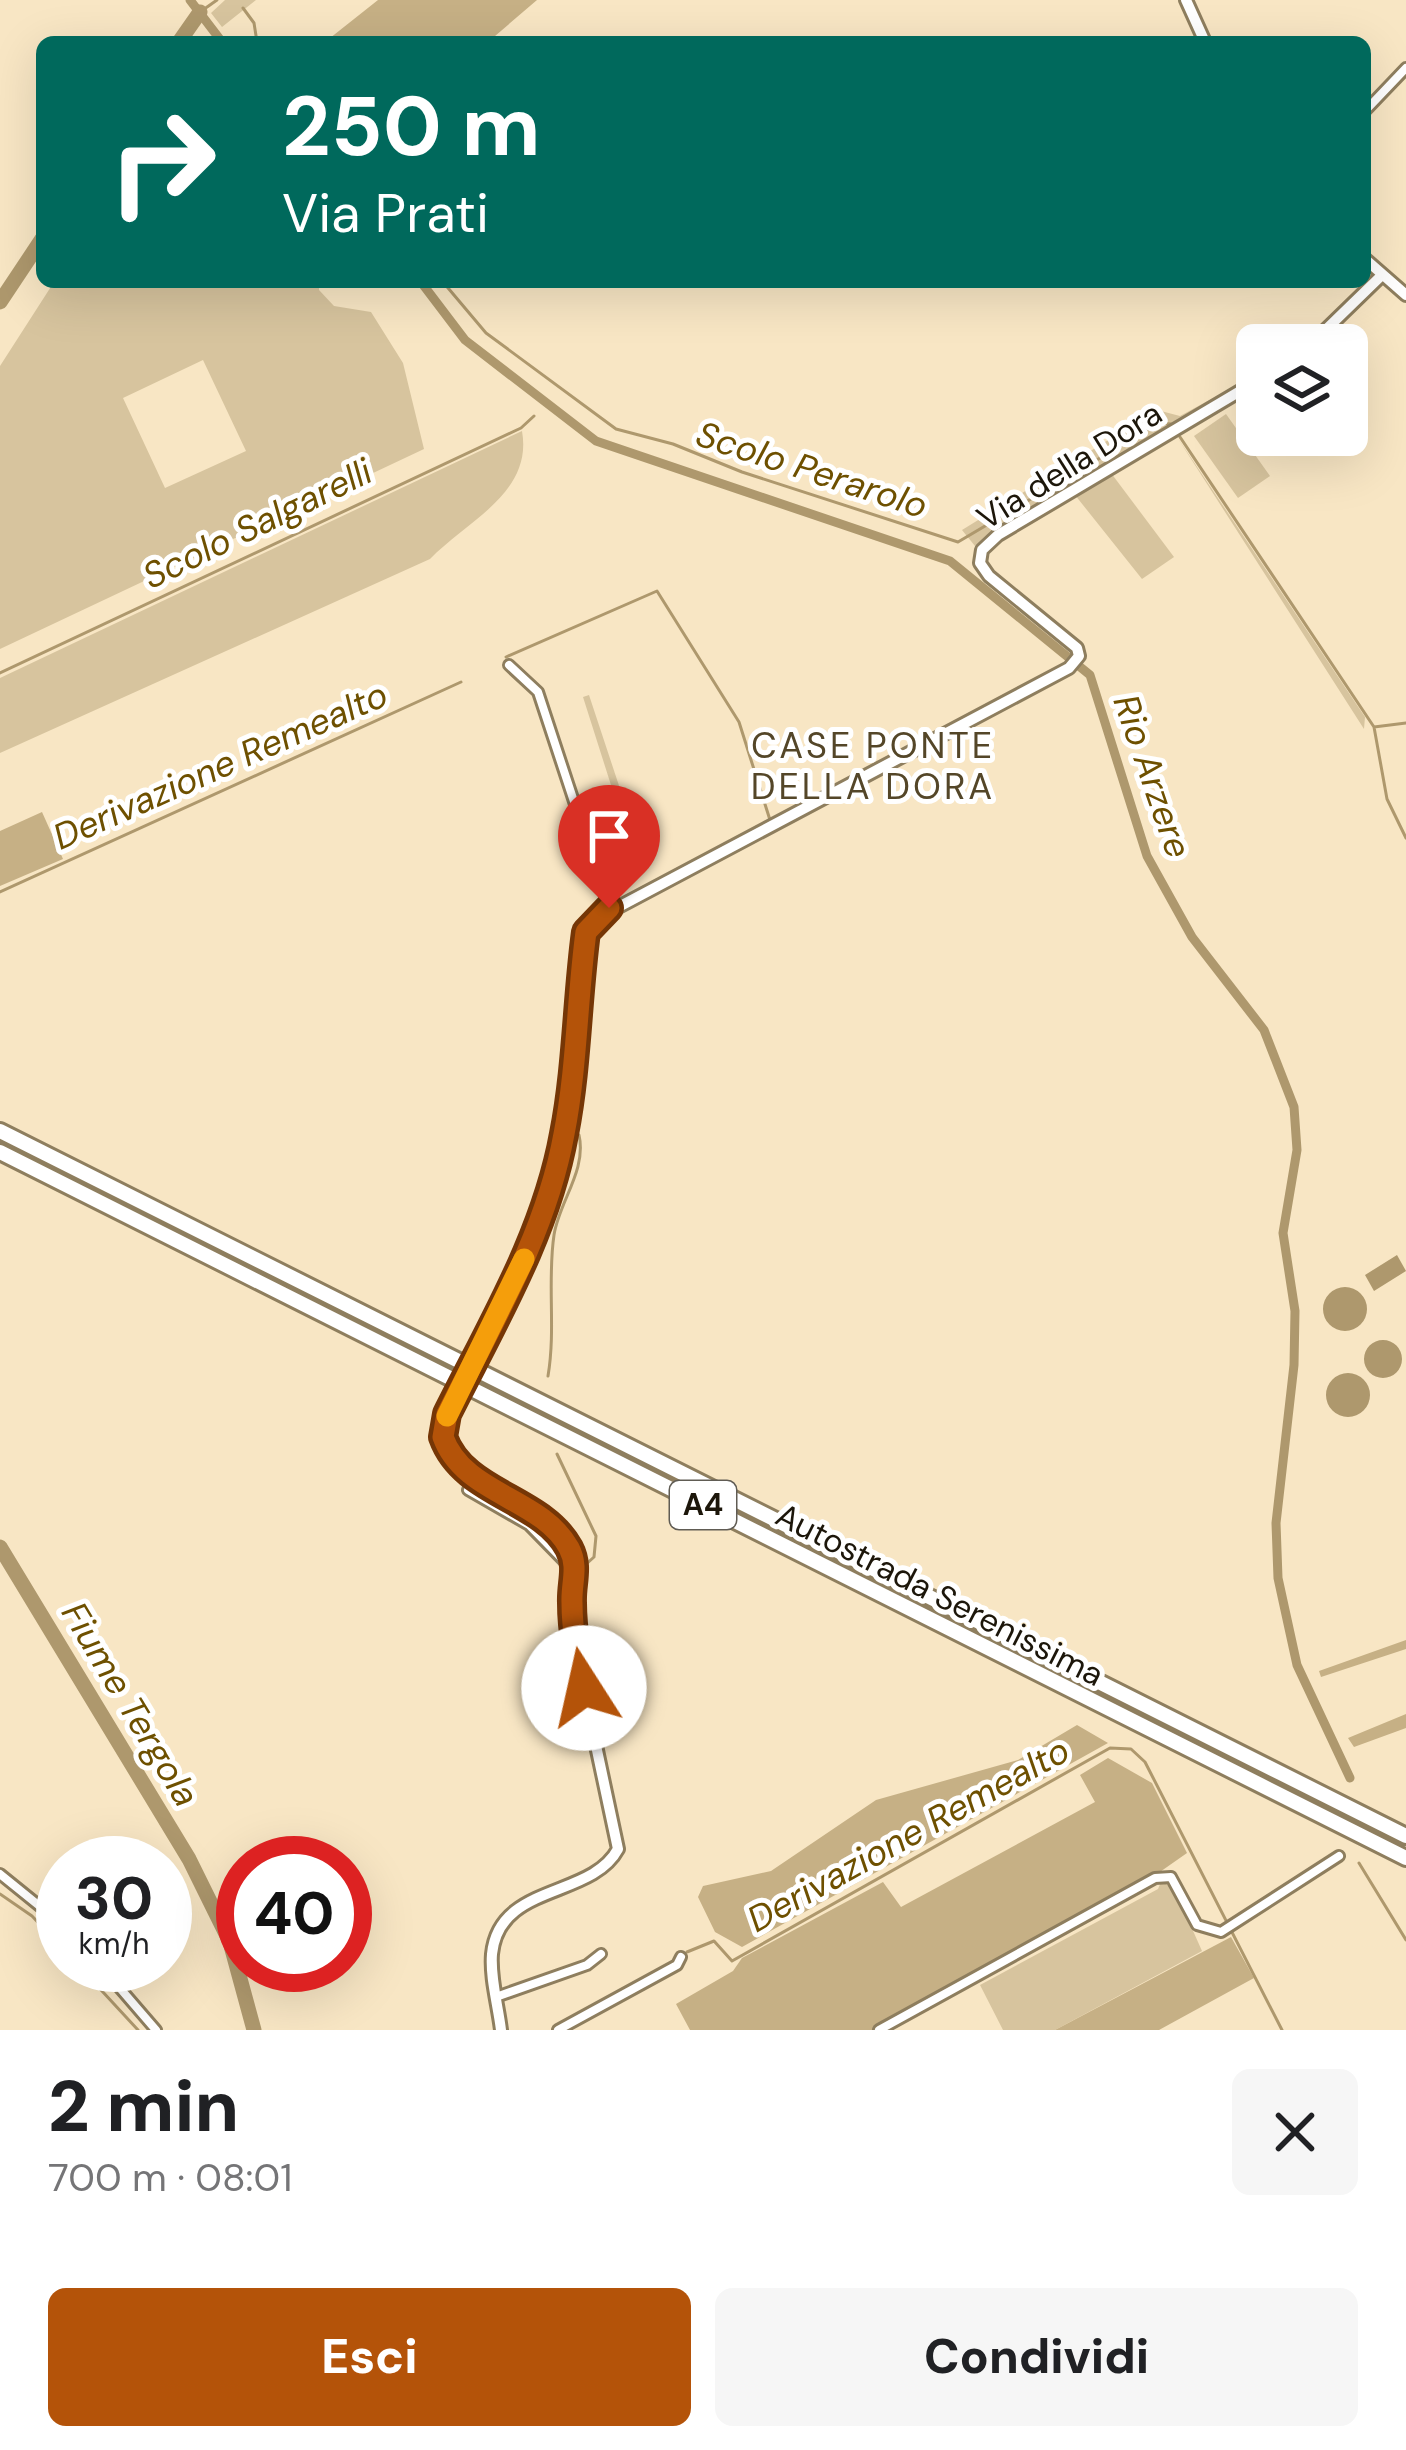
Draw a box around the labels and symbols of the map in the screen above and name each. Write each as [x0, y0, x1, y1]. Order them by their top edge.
street label: Via della Dora [969, 392, 1170, 539]
water label: Scolo Perarolo [690, 410, 933, 529]
water label: Scolo Salgarelli [135, 447, 381, 599]
water label: Derivazione Remealto [46, 671, 395, 860]
water label: Rio Arzere [1103, 688, 1202, 864]
district label: CASE PONTE DELLA DORA [751, 722, 995, 810]
pin [558, 785, 660, 908]
road number: A4 [670, 1481, 736, 1529]
street label: Autostrada Serenissima [769, 1493, 1111, 1696]
water label: Fiume Tergola [51, 1593, 210, 1815]
position arrow [521, 1625, 647, 1751]
water label: Derivazione Remealto [739, 1726, 1078, 1943]
speed limit sign: 40 [216, 1836, 372, 1992]

